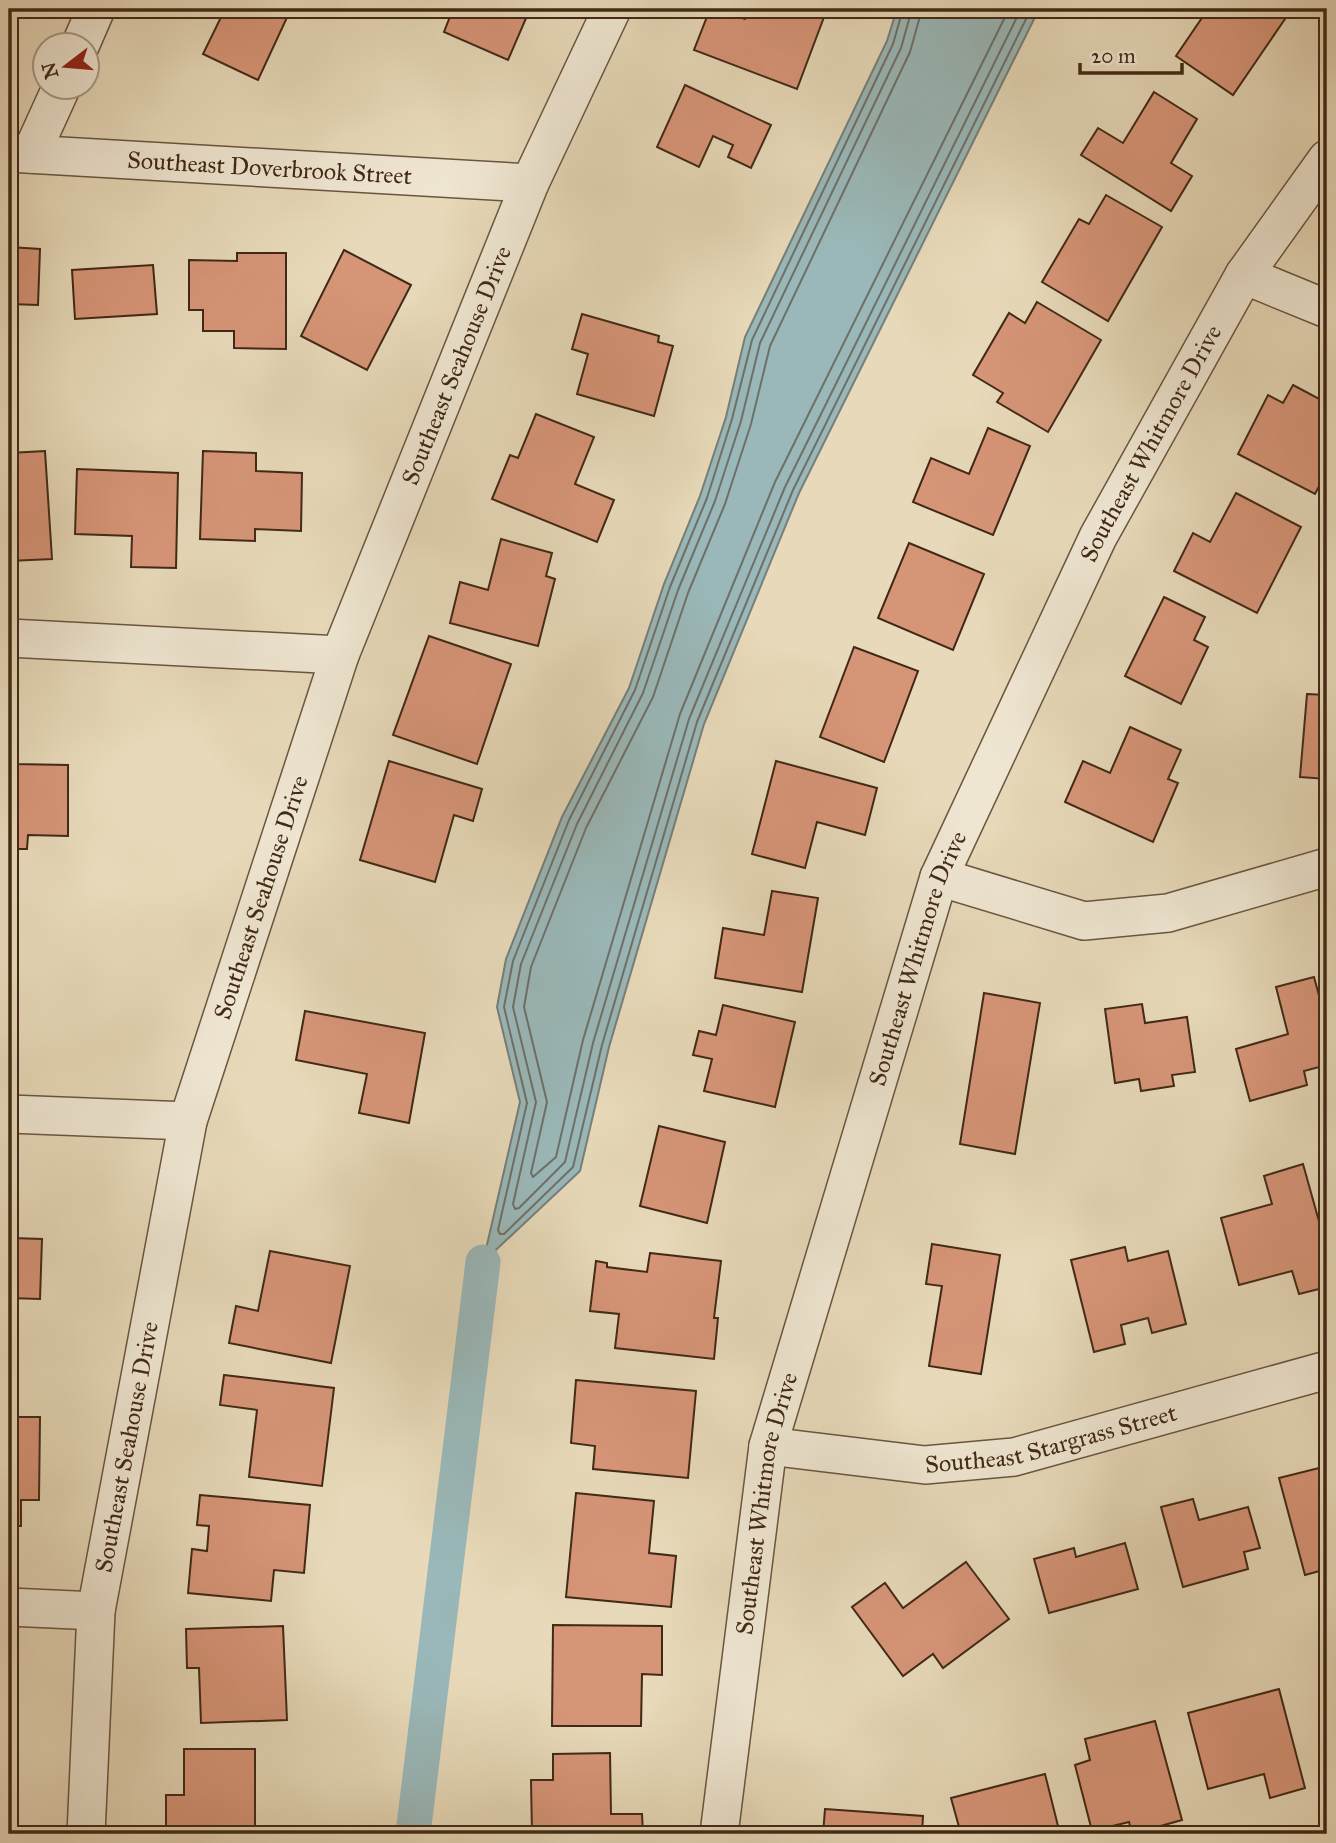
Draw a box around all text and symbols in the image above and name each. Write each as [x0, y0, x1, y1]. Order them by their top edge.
north arrow [32, 32, 102, 102]
scale bar [1080, 32, 1182, 76]
text: 20 m [1091, 43, 1136, 69]
text: N [37, 60, 63, 81]
street label: Southeast Doverbrook Street [126, 145, 413, 191]
street label: Southeast Seahouse Drive [395, 242, 518, 489]
street label: Southeast Whitmore Drive [1074, 320, 1228, 567]
street label: Southeast Seahouse Drive [207, 772, 315, 1023]
street label: Southeast Whitmore Drive [862, 826, 973, 1090]
street label: Southeast Seahouse Drive [89, 1319, 165, 1575]
street label: Southeast Whitmore Drive [729, 1369, 804, 1637]
street label: Southeast Stargrass Street [924, 1397, 1181, 1480]

